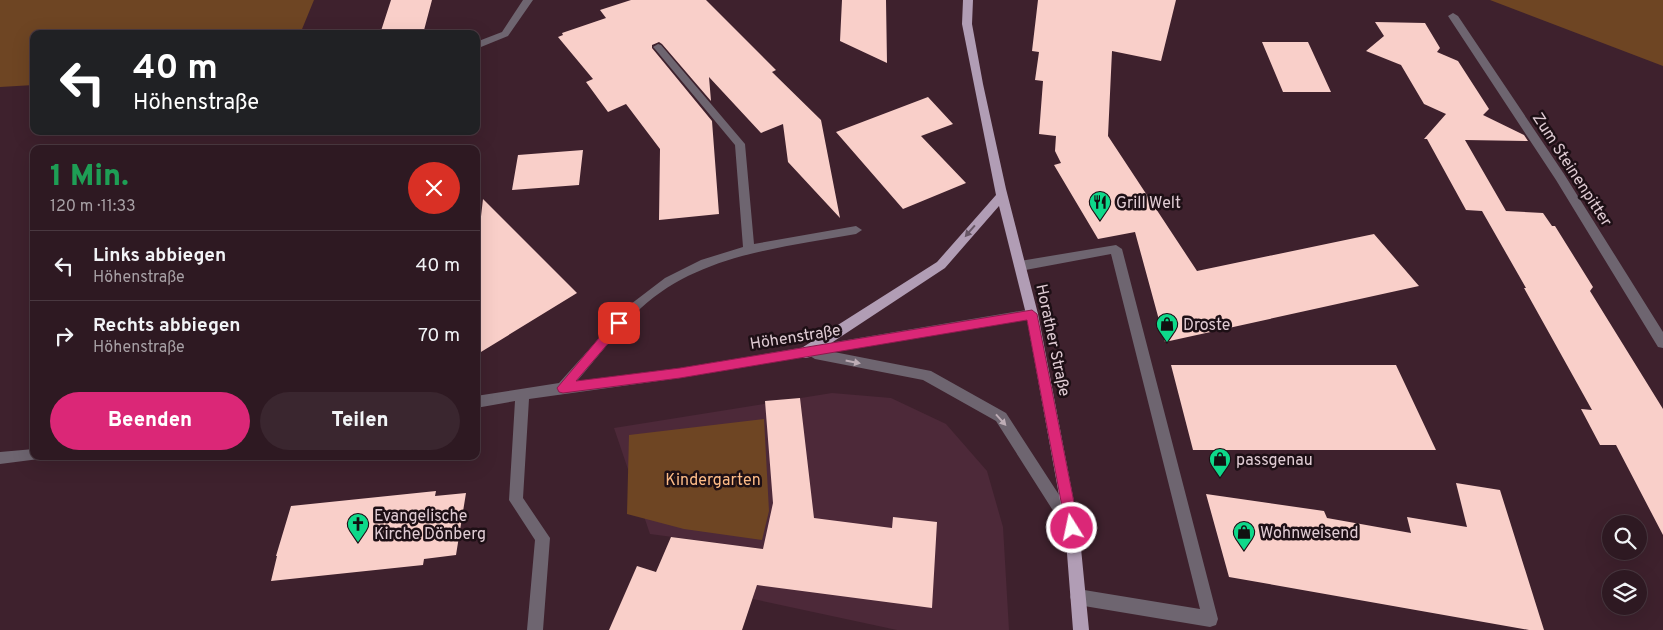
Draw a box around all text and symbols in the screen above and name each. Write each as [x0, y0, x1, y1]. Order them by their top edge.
text: 40 m [133, 47, 218, 91]
icon: left [50, 50, 115, 115]
text: Höhenstraße [133, 90, 259, 117]
street label: Zum Steinenpitter [1527, 109, 1616, 231]
text: 1 Min. [50, 159, 129, 196]
button: close [408, 162, 460, 214]
restaurant icon: Grill Welt [1088, 190, 1112, 221]
place label: Grill Welt [1116, 194, 1181, 214]
text: 120 m · 11:33 [50, 197, 136, 217]
one-way arrow [964, 225, 976, 237]
text: Links abbiegen [93, 244, 226, 268]
icon: left [50, 252, 78, 280]
text: 40 m [415, 254, 460, 278]
text: Höhenstraße [93, 268, 185, 288]
street label: Horather Straße [1030, 282, 1074, 398]
pin [598, 302, 640, 344]
icon: arrive [605, 309, 633, 337]
shop icon: Droste [1155, 312, 1179, 343]
text: Rechts abbiegen [93, 314, 241, 338]
place label: Droste [1183, 316, 1230, 336]
street label: Höhenstraße [748, 321, 842, 355]
icon: right [50, 322, 78, 350]
text: 70 m [418, 324, 460, 348]
text: Höhenstraße [93, 338, 185, 358]
one-way arrow [846, 358, 862, 366]
button: Beenden [50, 392, 250, 450]
button: Teilen [260, 392, 460, 450]
one-way arrow [996, 414, 1007, 427]
shop icon: passgenau [1208, 447, 1232, 478]
place label: passgenau [1236, 451, 1313, 471]
park label: Kindergarten [665, 471, 761, 491]
position arrow [1045, 501, 1097, 553]
place label: Evangelische Kirche Dönberg [374, 507, 486, 545]
church icon: Evangelische Kirche Dönberg [346, 512, 370, 543]
map controls [1602, 515, 1647, 615]
button: search [1602, 515, 1647, 560]
shop icon: Wohnweisend [1232, 520, 1256, 551]
place label: Wohnweisend [1260, 524, 1358, 544]
button: layers [1602, 570, 1647, 615]

